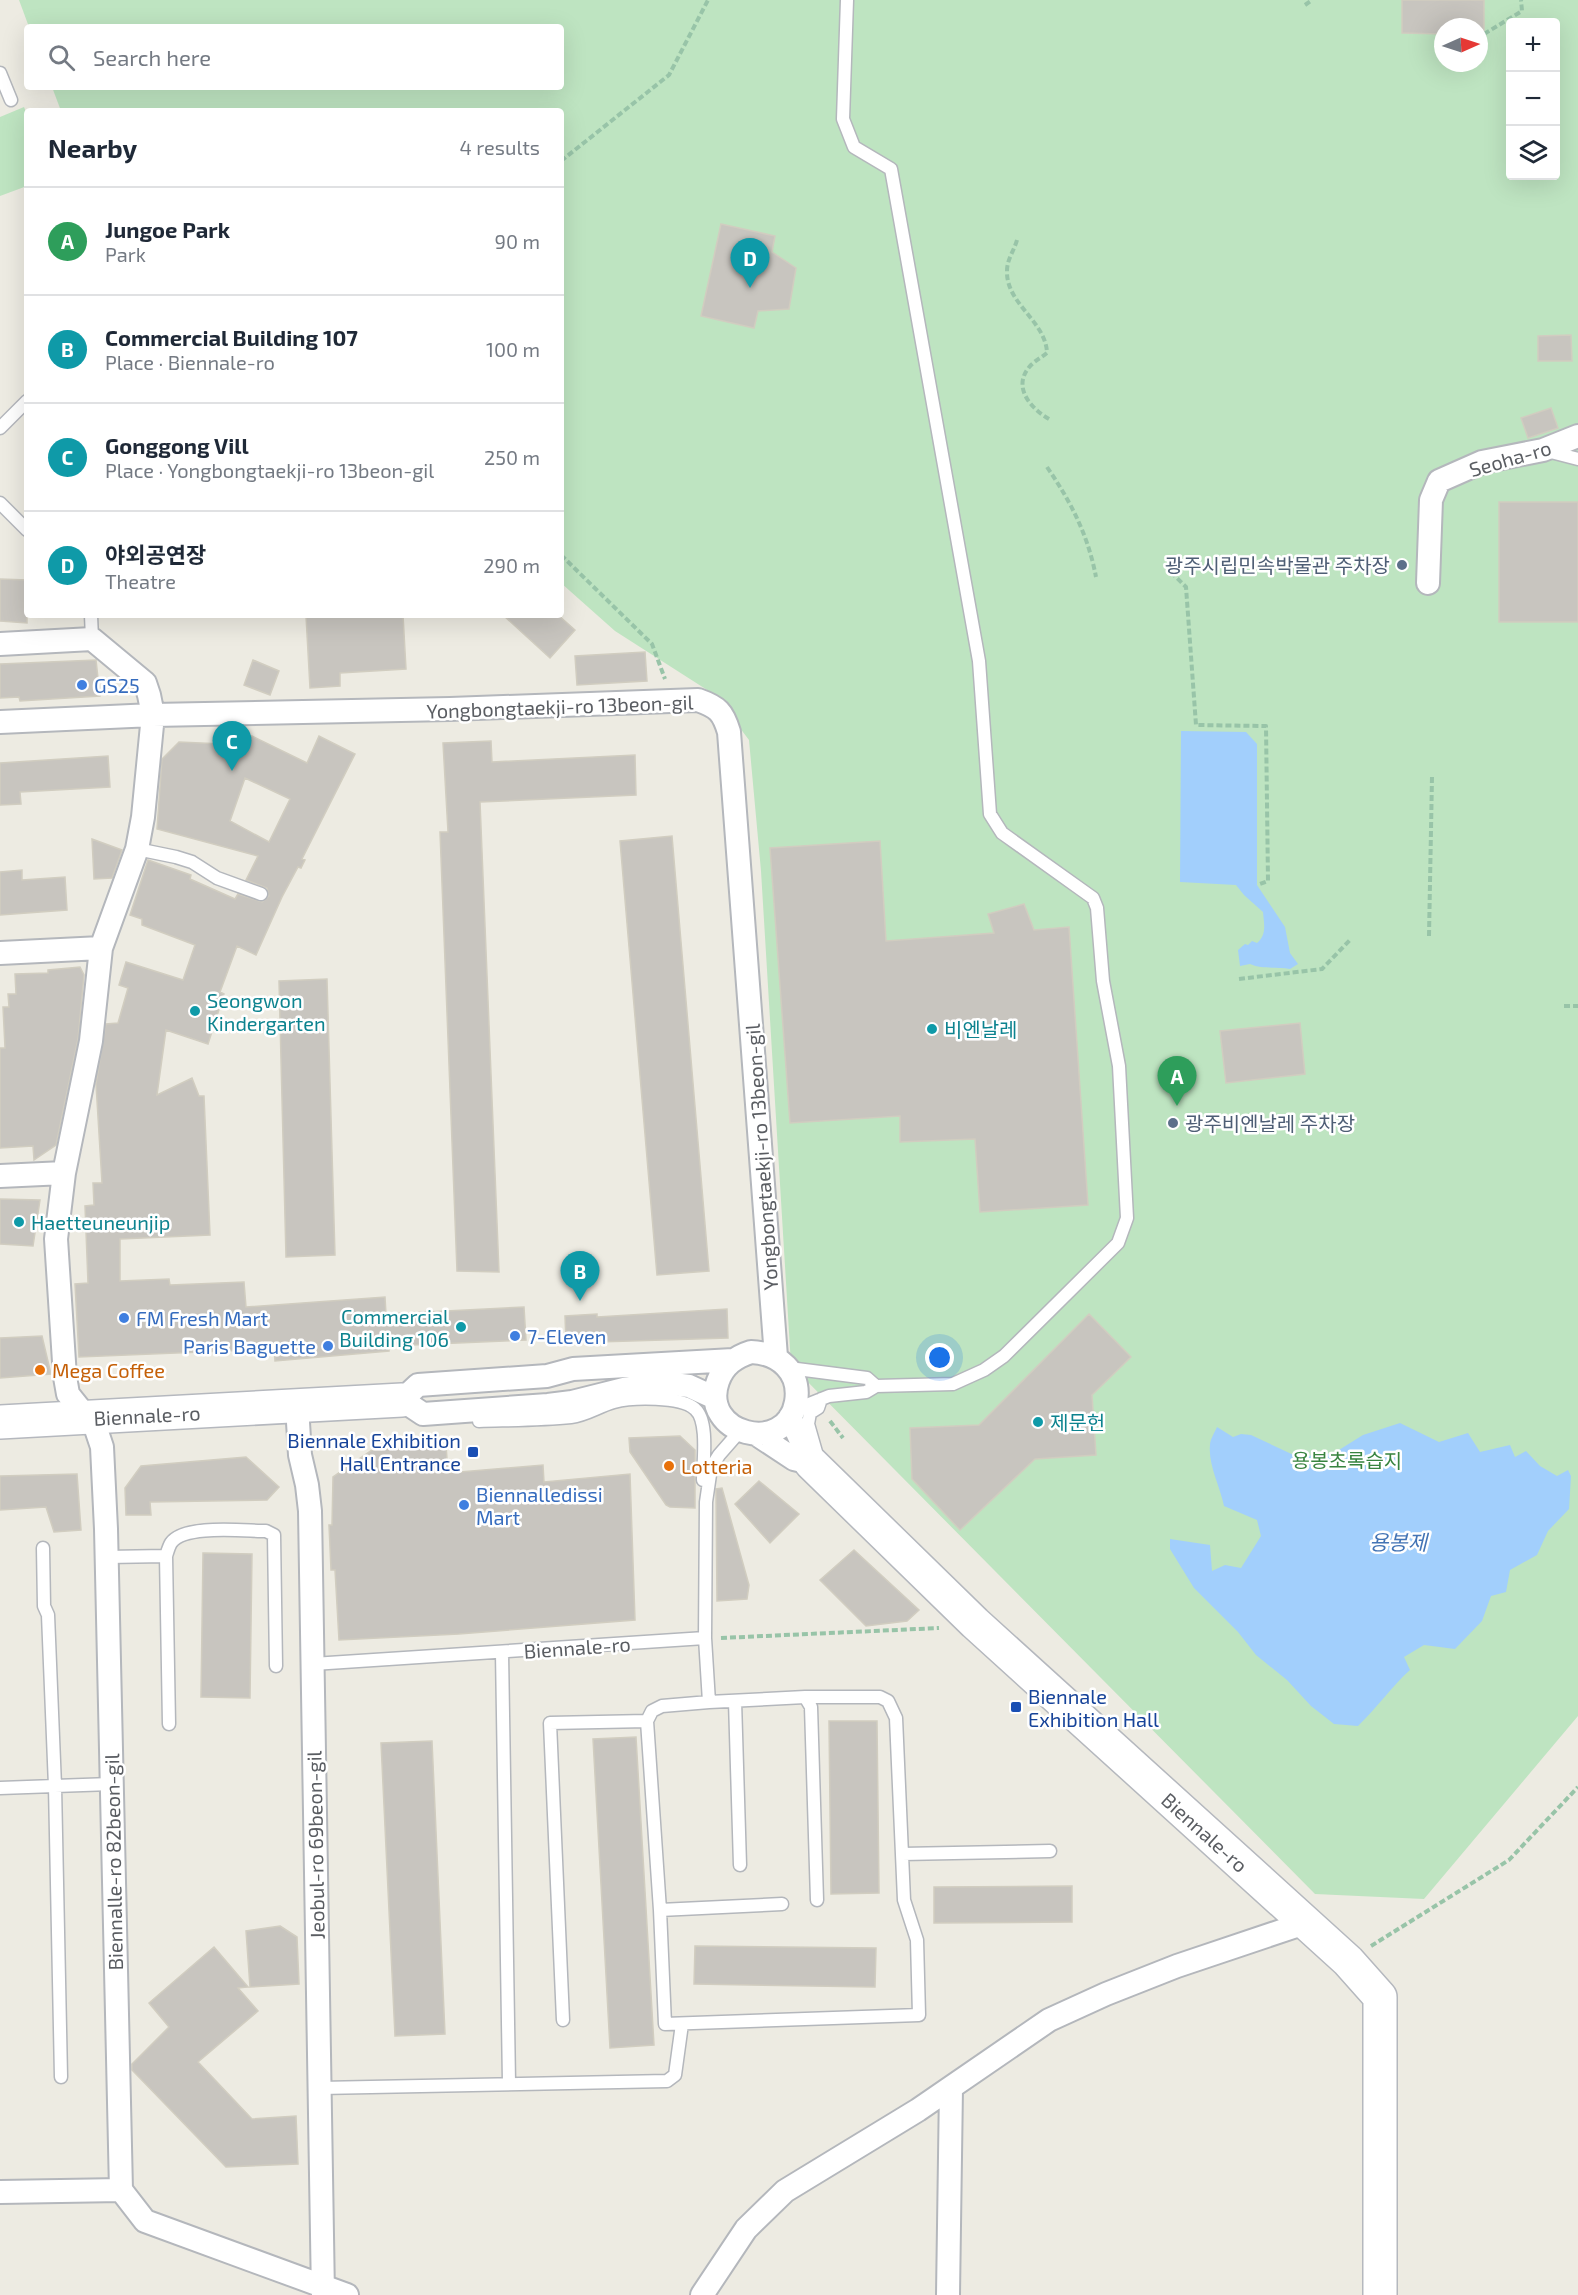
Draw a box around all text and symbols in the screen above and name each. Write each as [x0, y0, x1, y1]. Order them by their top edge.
north arrow [1434, 18, 1488, 72]
map controls [1506, 18, 1560, 180]
button: + [1506, 18, 1560, 72]
search box [24, 24, 564, 90]
icon: search [45, 41, 78, 74]
text: Search here [93, 44, 211, 70]
button: − [1506, 72, 1560, 126]
button: layers [1506, 126, 1560, 180]
text: Nearby [48, 132, 137, 163]
text: 4 results [460, 135, 540, 159]
text: Jungoe Park [105, 216, 230, 242]
text: A [61, 229, 74, 253]
text: 90 m [495, 229, 540, 253]
pin: D [730, 238, 770, 288]
text: Park [105, 242, 146, 266]
text: Commercial Building 107 [105, 324, 358, 350]
text: B [61, 337, 74, 361]
text: 100 m [486, 337, 540, 361]
text: Place · Biennale-ro [105, 350, 275, 374]
text: Gonggong Vill [105, 432, 249, 458]
street label: Seoha-ro [1466, 435, 1554, 481]
text: C [62, 445, 73, 469]
text: 250 m [484, 445, 540, 469]
text: Place · Yongbongtaekji-ro 13beon-gil [105, 458, 434, 482]
text: 야외공연장 [105, 541, 206, 567]
text: D [61, 553, 74, 577]
text: 290 m [483, 553, 540, 577]
place label: 광주시립민속박물관 주차장 [1165, 553, 1390, 577]
marker: 광주시립민속박물관 주차장 [1395, 558, 1409, 572]
text: Theatre [105, 569, 176, 593]
place label: GS25 [94, 673, 140, 697]
marker: GS25 [75, 678, 89, 692]
street label: Yongbongtaekji-ro 13beon-gil [426, 689, 694, 723]
pin: C [212, 722, 252, 771]
place label: Seongwon Kindergarten [207, 988, 326, 1035]
marker: Seongwon Kindergarten [188, 1004, 202, 1018]
place label: 비엔날레 [944, 1017, 1018, 1041]
marker: 비엔날레 [925, 1022, 939, 1036]
street label: Yongbongtaekji-ro 13beon-gil [740, 1023, 782, 1291]
pin: A [1158, 1056, 1196, 1106]
place label: 광주비엔날레 주차장 [1185, 1111, 1355, 1135]
marker: 광주비엔날레 주차장 [1166, 1116, 1180, 1130]
place label: Haetteuneunjip [31, 1210, 170, 1234]
marker: Haetteuneunjip [12, 1215, 26, 1229]
pin: B [560, 1252, 600, 1301]
place label: Commercial Building 106 [339, 1304, 449, 1351]
place label: FM Fresh Mart [136, 1306, 268, 1330]
marker: FM Fresh Mart [117, 1311, 131, 1325]
marker: Commercial Building 106 [454, 1320, 468, 1334]
place label: 7-Eleven [527, 1324, 606, 1348]
marker: 7-Eleven [508, 1329, 522, 1343]
place label: Paris Baguette [183, 1334, 316, 1358]
marker: Paris Baguette [321, 1339, 335, 1353]
your location [925, 1343, 954, 1372]
place label: Mega Coffee [52, 1358, 165, 1382]
marker: Mega Coffee [33, 1363, 47, 1377]
street label: Biennale-ro [93, 1400, 201, 1430]
place label: 제문헌 [1050, 1410, 1105, 1434]
marker: 제문헌 [1031, 1415, 1045, 1429]
place label: Biennale Exhibition Hall Entrance [287, 1428, 461, 1475]
marker: Biennale Exhibition Hall Entrance [466, 1445, 480, 1459]
park label: 용봉초록습지 [1292, 1448, 1402, 1472]
place label: Lotteria [681, 1454, 753, 1478]
marker: Lotteria [662, 1459, 676, 1473]
place label: Biennalledissi Mart [476, 1482, 603, 1529]
marker: Biennalledissi Mart [457, 1498, 471, 1512]
water label: 용봉제 [1369, 1529, 1430, 1554]
street label: Biennale-ro [523, 1631, 631, 1663]
place label: Biennale Exhibition Hall [1028, 1684, 1159, 1731]
marker: Biennale Exhibition Hall [1009, 1700, 1023, 1714]
street label: Jeobul-ro 69beon-gil [301, 1750, 329, 1940]
street label: Biennalle-ro 82beon-gil [99, 1753, 127, 1971]
street label: Biennale-ro [1157, 1787, 1253, 1877]

